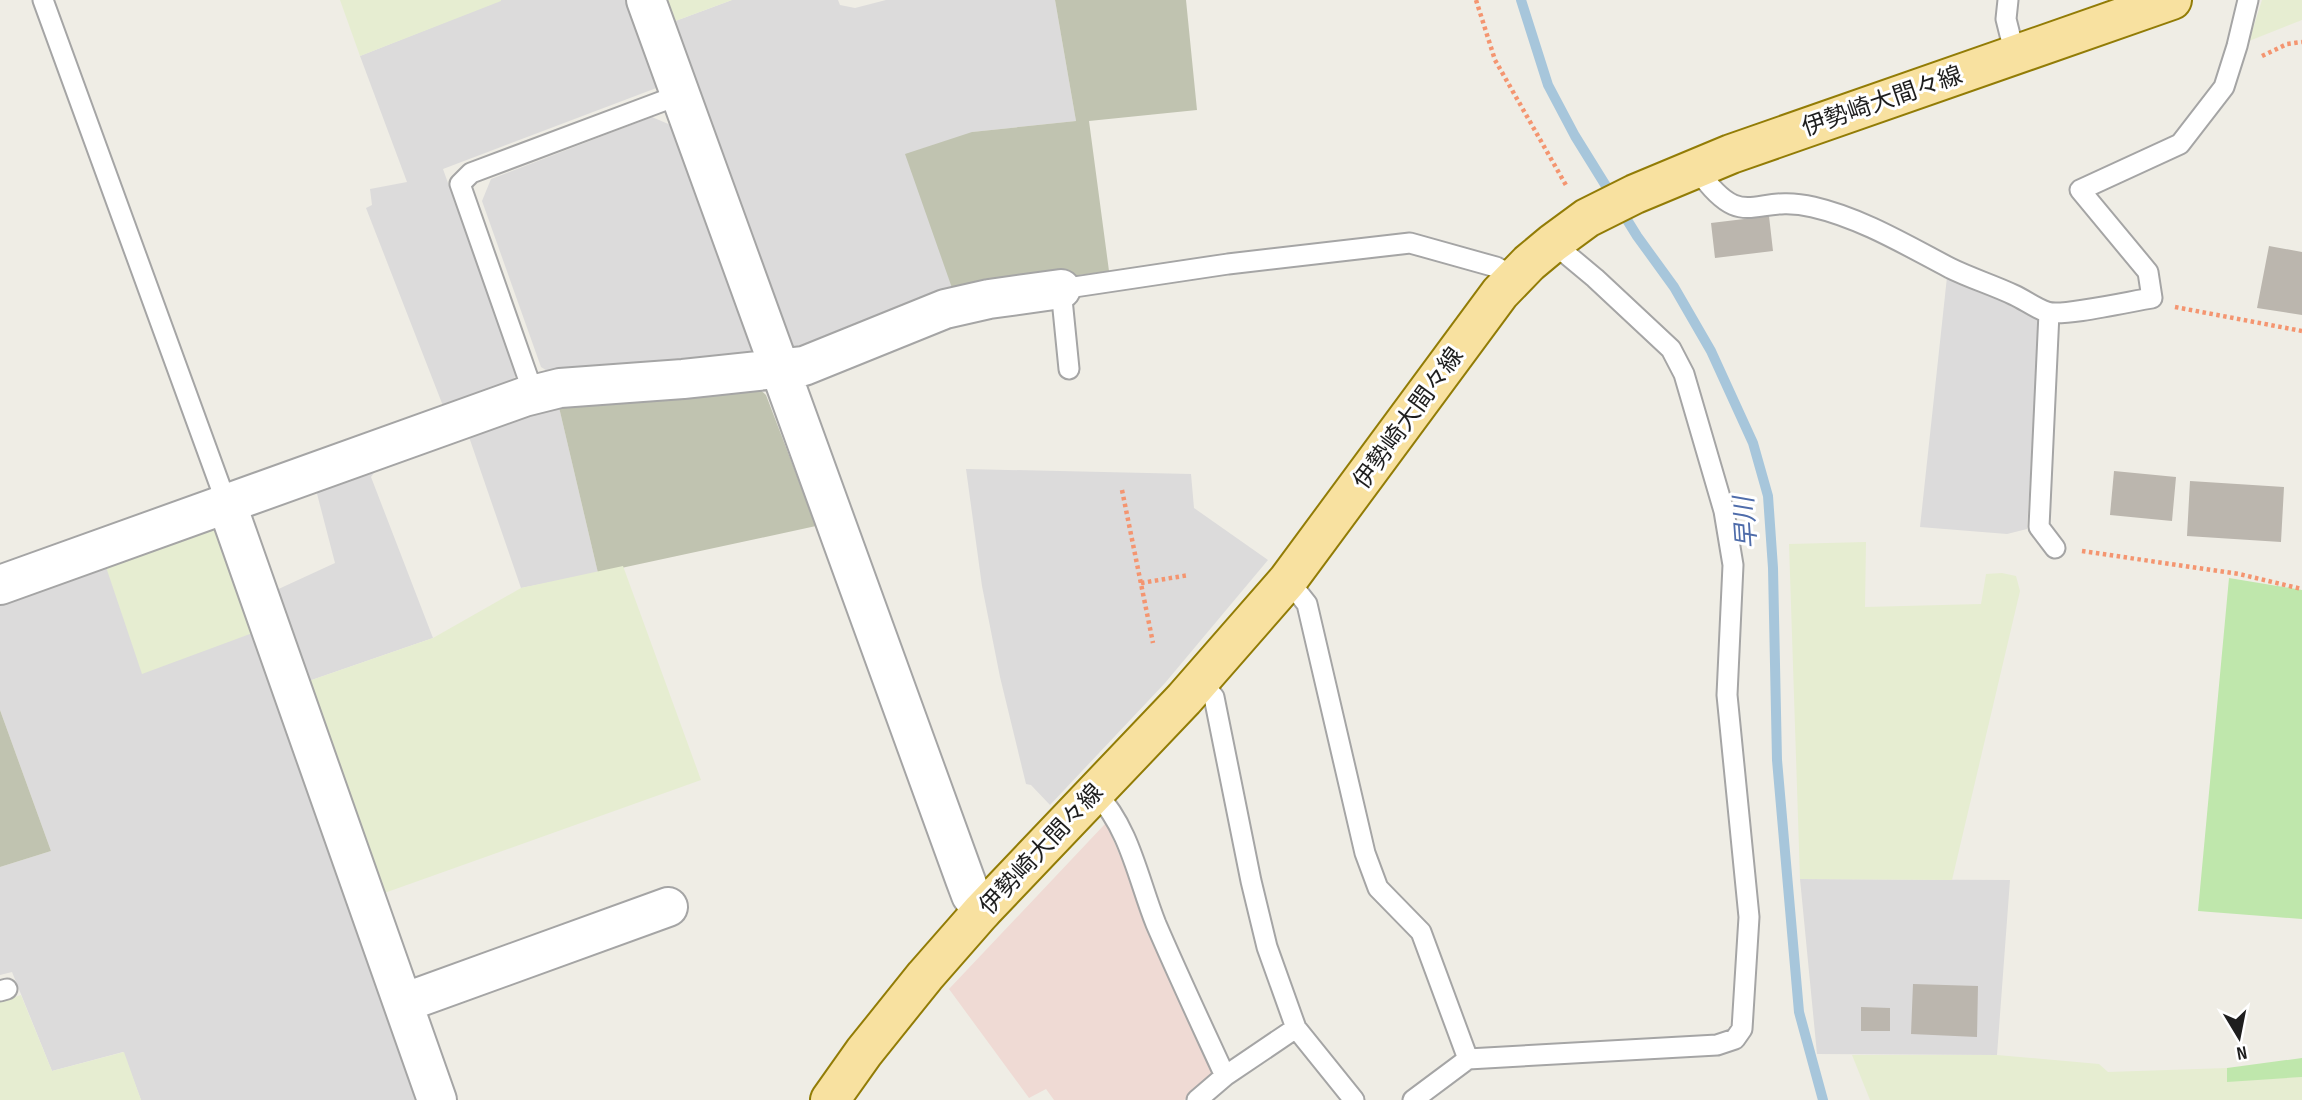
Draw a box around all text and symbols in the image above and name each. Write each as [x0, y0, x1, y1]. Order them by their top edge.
street label: 伊勢崎大間々線 [1798, 60, 1966, 143]
street label: 伊勢崎大間々線 [1347, 342, 1470, 495]
water label: 早川 [1729, 493, 1764, 550]
street label: 伊勢崎大間々線 [973, 778, 1109, 921]
north arrow [2204, 1002, 2274, 1072]
text: N [2235, 1040, 2249, 1064]

